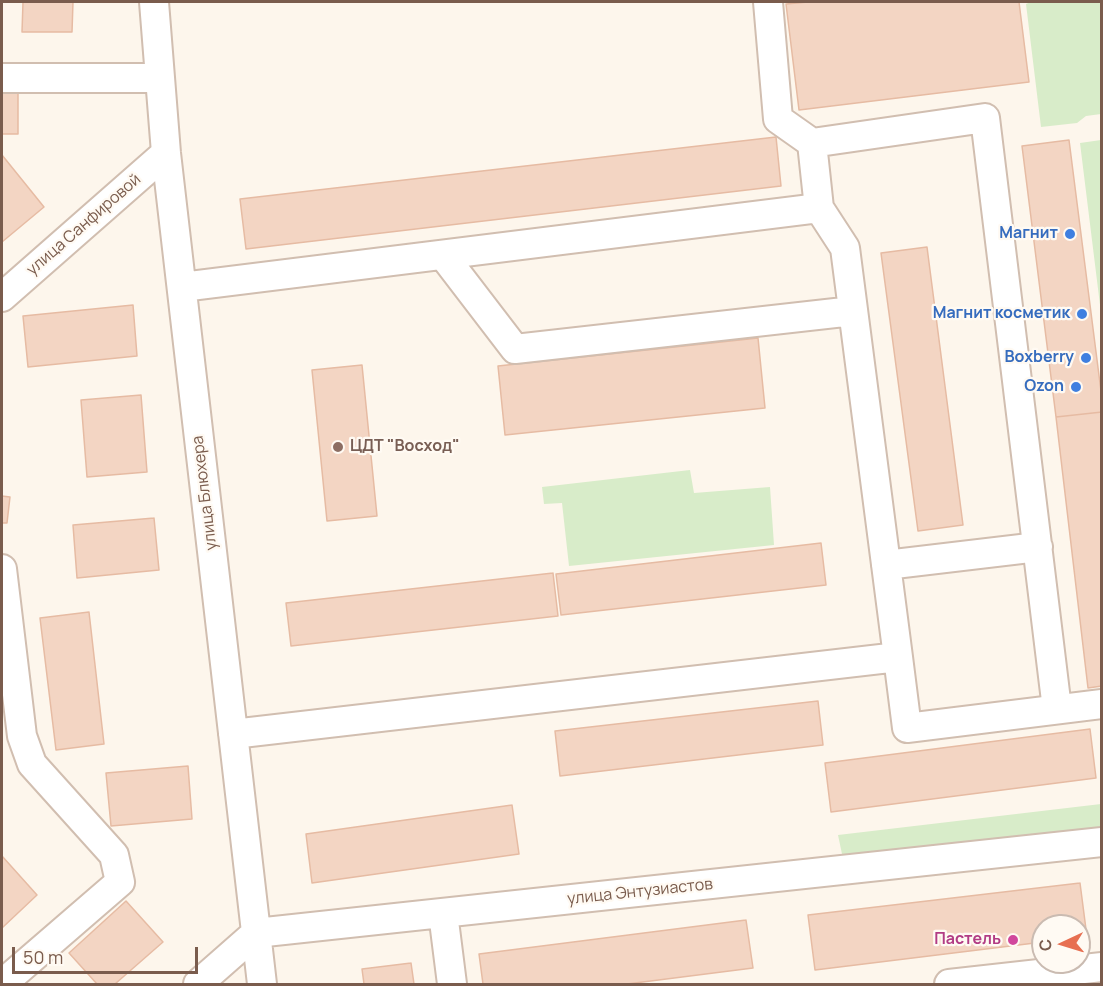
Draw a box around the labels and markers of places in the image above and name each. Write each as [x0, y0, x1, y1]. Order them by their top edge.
place label: Магнит [999, 224, 1058, 244]
marker: Магнит [1063, 227, 1077, 241]
place label: Магнит косметик [933, 304, 1070, 324]
marker: Магнит косметик [1075, 307, 1089, 321]
place label: Boxberry [1004, 348, 1074, 368]
marker: Boxberry [1079, 351, 1093, 365]
place label: Ozon [1024, 377, 1064, 397]
marker: Ozon [1069, 380, 1083, 394]
place label: ЦДТ "Восход" [350, 437, 460, 457]
marker: ЦДТ "Восход" [331, 440, 345, 454]
place label: Пастель [934, 930, 1001, 950]
marker: Пастель [1006, 933, 1020, 947]

